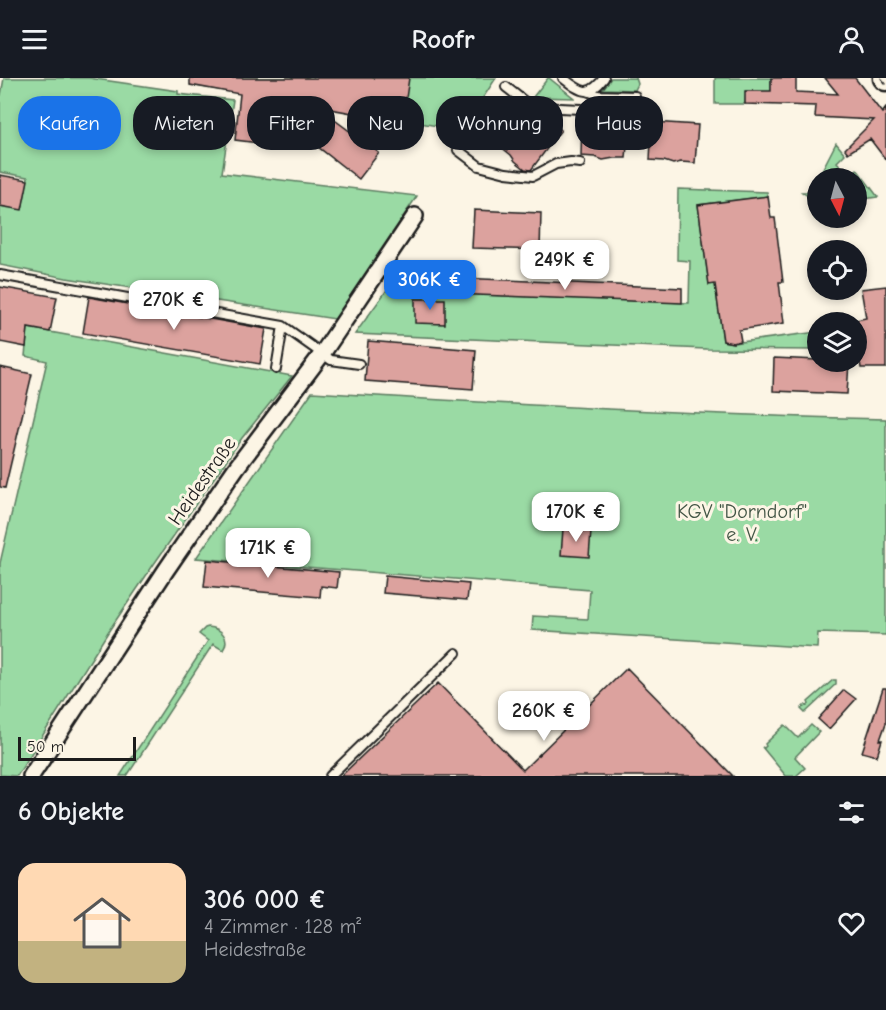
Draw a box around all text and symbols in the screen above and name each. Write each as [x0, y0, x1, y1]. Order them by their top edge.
icon: menu [18, 23, 51, 56]
icon: person [835, 23, 868, 56]
text: Roofr [411, 24, 475, 55]
chip: Kaufen [18, 96, 121, 150]
chip: Mieten [133, 96, 235, 150]
chip: Filter [247, 96, 335, 150]
chip: Neu [347, 96, 424, 150]
chip: Wohnung [436, 96, 563, 150]
chip: Haus [575, 96, 663, 150]
north arrow [807, 168, 867, 228]
map controls [807, 168, 867, 372]
pin: 249K € [516, 240, 614, 291]
button: locate [807, 240, 867, 300]
text: 249K € [534, 248, 596, 271]
pin: 306K € [381, 260, 479, 311]
text: 306K € [398, 268, 462, 291]
pin: 270K € [125, 280, 223, 331]
text: 270K € [143, 288, 205, 311]
button: layers [807, 312, 867, 372]
street label: Heidestraße [163, 433, 241, 529]
pin: 170K € [527, 492, 625, 543]
text: 170K € [546, 500, 606, 523]
park label: KGV "Dorndorf" e. V. [677, 500, 807, 546]
pin: 171K € [219, 528, 317, 579]
text: 171K € [240, 536, 296, 559]
pin: 260K € [495, 691, 593, 742]
text: 260K € [512, 699, 576, 722]
scale bar [18, 734, 136, 762]
text: 50 m [27, 738, 64, 756]
icon: filters [835, 796, 868, 829]
text: 6 Objekte [18, 797, 124, 827]
text: 306 000 € [204, 885, 326, 915]
icon: home [66, 887, 138, 959]
icon: heart [835, 907, 868, 940]
text: 4 Zimmer · 128 m² [204, 915, 361, 938]
text: Heidestraße [204, 938, 306, 961]

